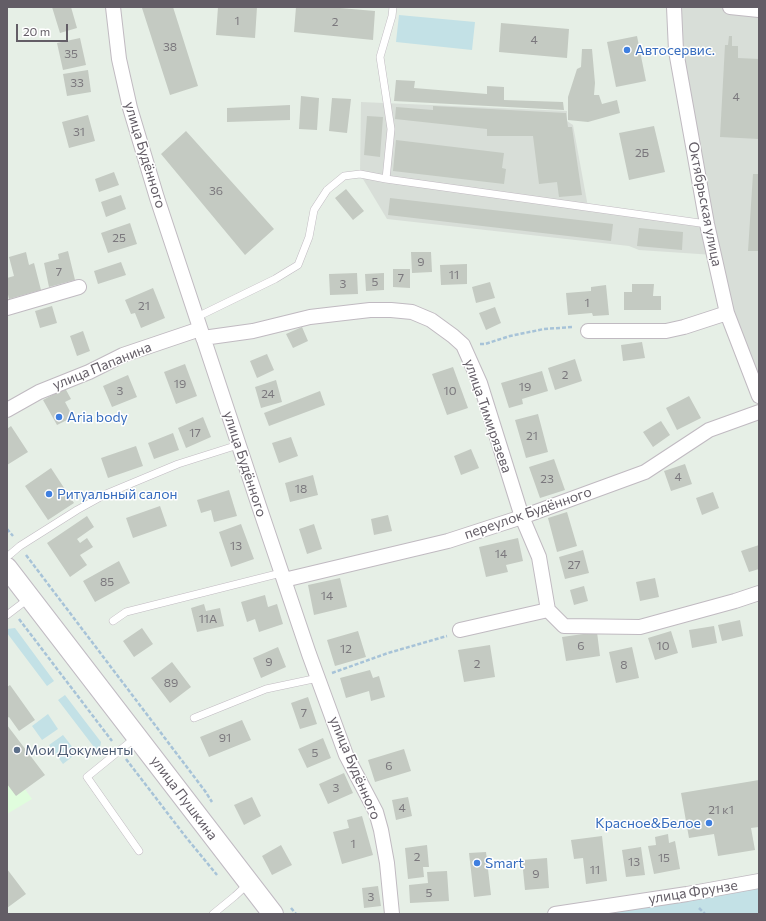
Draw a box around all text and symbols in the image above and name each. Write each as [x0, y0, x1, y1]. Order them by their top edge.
house number: 1 [234, 14, 240, 28]
house number: 2 [332, 15, 338, 29]
scale bar [18, 16, 70, 42]
text: 20 m [23, 24, 50, 38]
house number: 4 [530, 33, 538, 47]
house number: 38 [163, 40, 177, 54]
place label: Автосервис. [635, 42, 715, 58]
marker: Автосервис. [622, 45, 632, 55]
house number: 35 [64, 47, 78, 61]
house number: 33 [70, 76, 84, 90]
house number: 4 [732, 90, 740, 104]
street label: улица Будённого [121, 100, 169, 210]
house number: 31 [73, 125, 85, 139]
street label: Октябрьская улица [685, 140, 725, 268]
house number: 2Б [635, 146, 649, 160]
house number: 36 [209, 184, 223, 198]
house number: 25 [112, 231, 126, 245]
house number: 9 [417, 255, 425, 269]
house number: 7 [56, 265, 62, 279]
house number: 11 [449, 268, 459, 282]
house number: 7 [398, 271, 404, 285]
house number: 5 [372, 275, 378, 289]
house number: 3 [340, 277, 346, 291]
house number: 1 [584, 296, 590, 310]
house number: 21 [138, 299, 150, 313]
street label: улица Папанина [50, 339, 154, 393]
street label: улица Тимирязева [461, 357, 515, 475]
house number: 2 [562, 368, 568, 382]
house number: 19 [174, 377, 186, 391]
house number: 19 [519, 380, 531, 394]
house number: 3 [117, 384, 123, 398]
house number: 10 [444, 384, 456, 398]
house number: 24 [261, 387, 275, 401]
place label: Aria body [67, 409, 128, 425]
street label: улица Будённого [220, 409, 270, 519]
marker: Aria body [54, 412, 64, 422]
house number: 17 [189, 426, 201, 440]
house number: 21 [526, 429, 538, 443]
house number: 4 [674, 470, 682, 484]
house number: 23 [540, 472, 554, 486]
house number: 18 [295, 482, 307, 496]
street label: переулок Будённого [462, 483, 594, 543]
place label: Ритуальный салон [57, 486, 177, 502]
marker: Ритуальный салон [44, 489, 54, 499]
house number: 13 [230, 539, 242, 553]
house number: 14 [495, 547, 507, 561]
house number: 27 [568, 558, 580, 572]
house number: 85 [100, 575, 114, 589]
house number: 14 [321, 589, 333, 603]
house number: 11А [199, 612, 217, 626]
house number: 6 [577, 639, 585, 653]
house number: 10 [657, 639, 669, 653]
house number: 12 [340, 642, 352, 656]
house number: 9 [265, 655, 273, 669]
house number: 2 [474, 657, 480, 671]
house number: 8 [620, 658, 628, 672]
house number: 89 [164, 676, 178, 690]
house number: 7 [301, 706, 307, 720]
street label: улица Будённого [326, 714, 384, 822]
house number: 91 [219, 731, 231, 745]
place label: Мои Документы [25, 742, 133, 758]
marker: Мои Документы [12, 745, 22, 755]
house number: 5 [312, 746, 318, 760]
street label: улица Пушкина [147, 753, 221, 843]
house number: 6 [385, 759, 393, 773]
house number: 3 [333, 781, 339, 795]
house number: 4 [398, 801, 406, 815]
house number: 21 к1 [708, 803, 734, 817]
place label: Красное&Белое [595, 815, 701, 831]
marker: Красное&Белое [704, 818, 714, 828]
house number: 1 [350, 837, 356, 851]
house number: 2 [414, 850, 420, 864]
house number: 15 [658, 851, 670, 865]
place label: Smart [485, 855, 524, 871]
house number: 13 [628, 855, 640, 869]
marker: Smart [472, 858, 482, 868]
house number: 11 [590, 863, 600, 877]
house number: 9 [532, 867, 540, 881]
street label: улица Фрунзе [647, 877, 739, 907]
house number: 5 [426, 886, 432, 900]
house number: 3 [368, 890, 374, 904]

